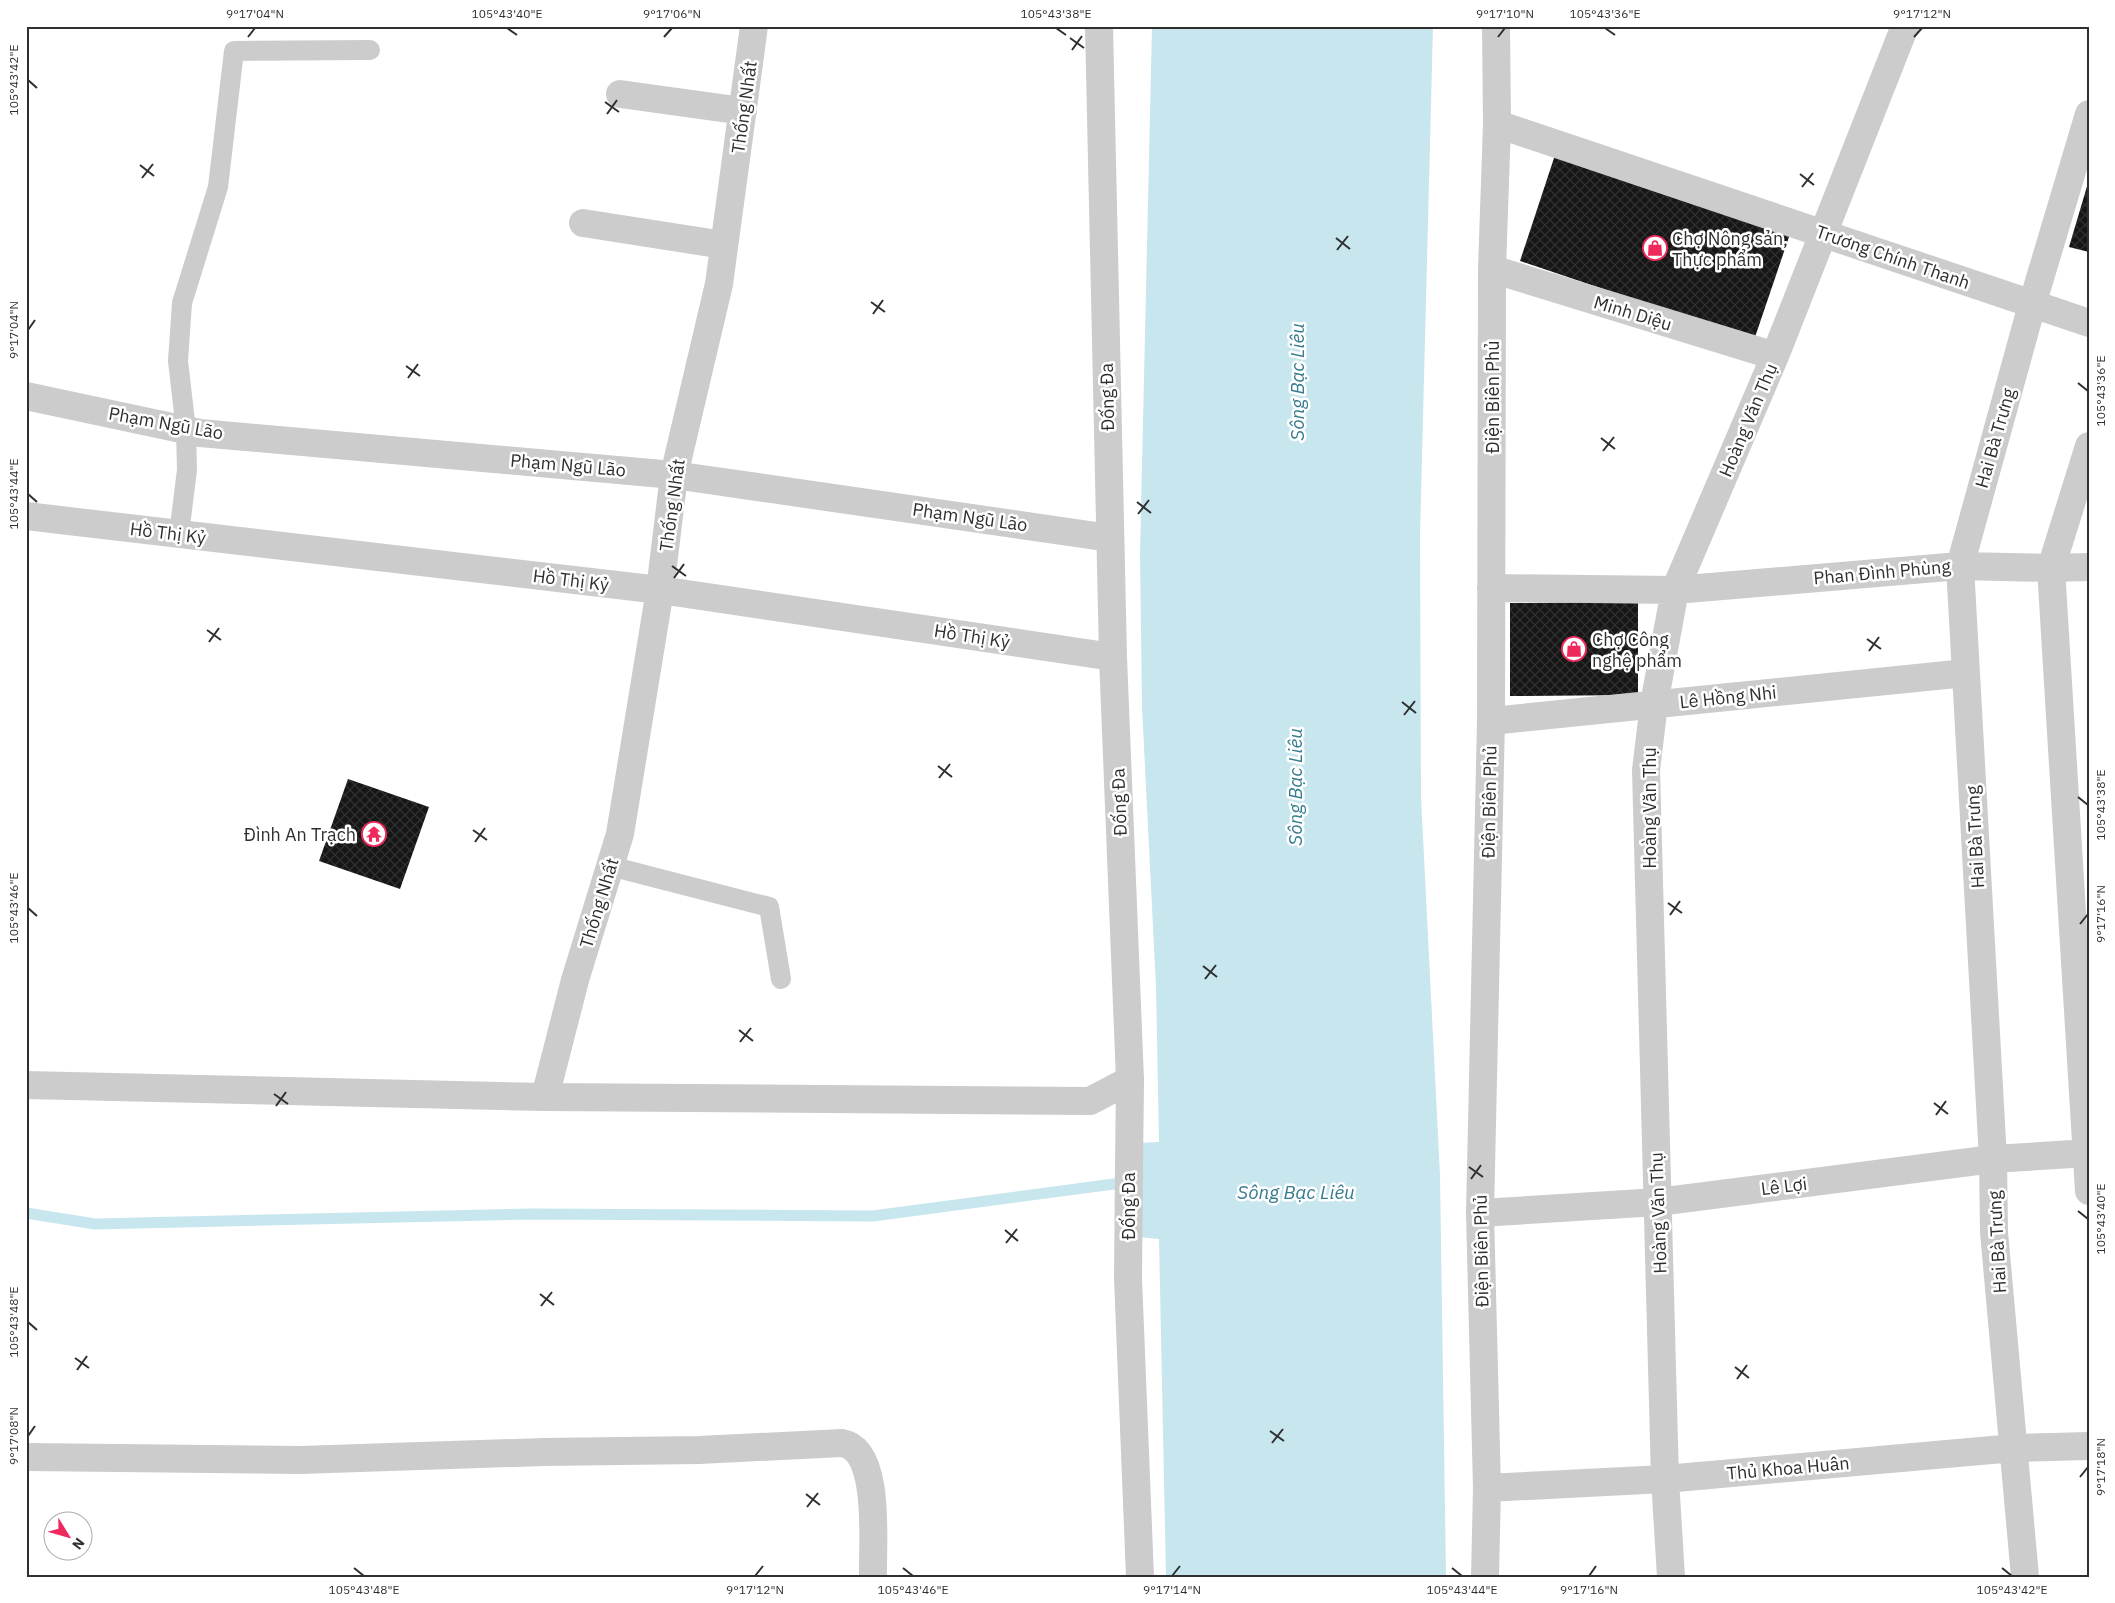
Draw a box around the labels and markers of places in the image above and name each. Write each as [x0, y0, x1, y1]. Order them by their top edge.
place label: Chợ Nông sản, Thực phẩm [1672, 227, 1788, 271]
shop icon: Chợ Nông sản, Thực phẩm [1642, 235, 1668, 261]
place label: Chợ Công nghệ phẩm [1592, 628, 1682, 672]
shop icon: Chợ Công nghệ phẩm [1561, 636, 1587, 662]
temple icon: Đình An Trạch [361, 821, 387, 847]
place label: Đình An Trạch [244, 823, 356, 846]

